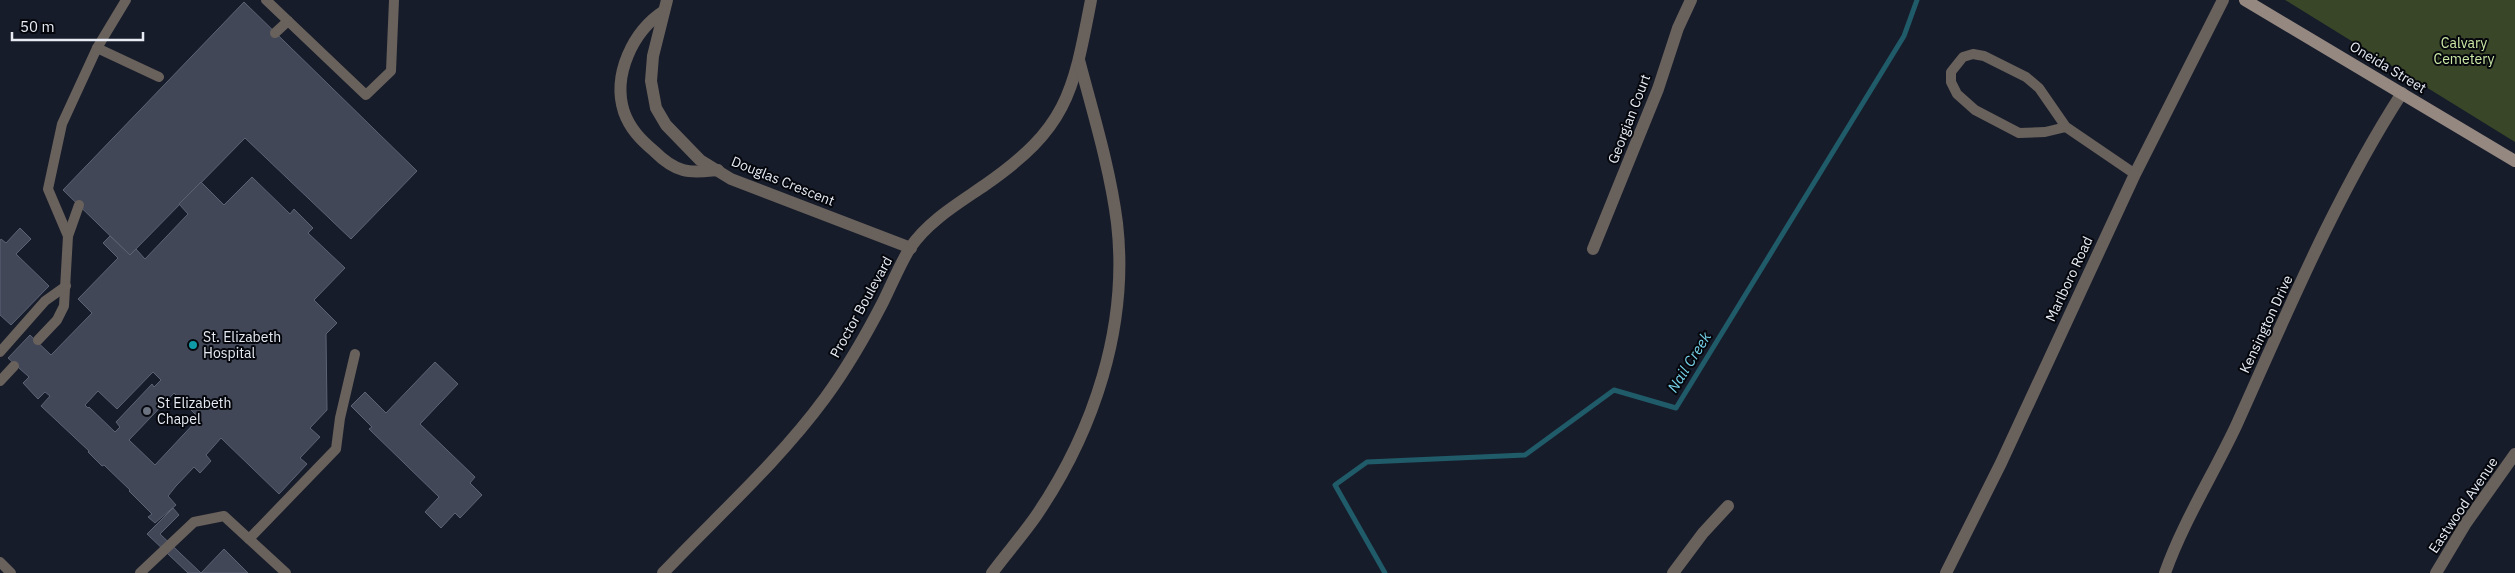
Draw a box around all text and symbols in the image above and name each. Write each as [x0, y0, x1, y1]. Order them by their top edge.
scale bar [12, 10, 144, 42]
text: 50 m [20, 17, 55, 36]
park label: Calvary Cemetery [2433, 34, 2495, 68]
street label: Oneida Street [2346, 37, 2430, 97]
street label: Georgian Court [1604, 72, 1654, 166]
street label: Douglas Crescent [729, 152, 837, 210]
street label: Marlboro Road [2041, 233, 2097, 325]
street label: Proctor Boulevard [826, 253, 896, 361]
street label: Kensington Drive [2235, 272, 2297, 376]
place label: St. Elizabeth Hospital [203, 328, 281, 362]
water label: Nail Creek [1663, 328, 1715, 396]
marker: St. Elizabeth Hospital [187, 339, 199, 351]
place label: St Elizabeth Chapel [157, 394, 231, 428]
marker: St Elizabeth Chapel [141, 405, 153, 417]
street label: Eastwood Avenue [2424, 453, 2502, 556]

